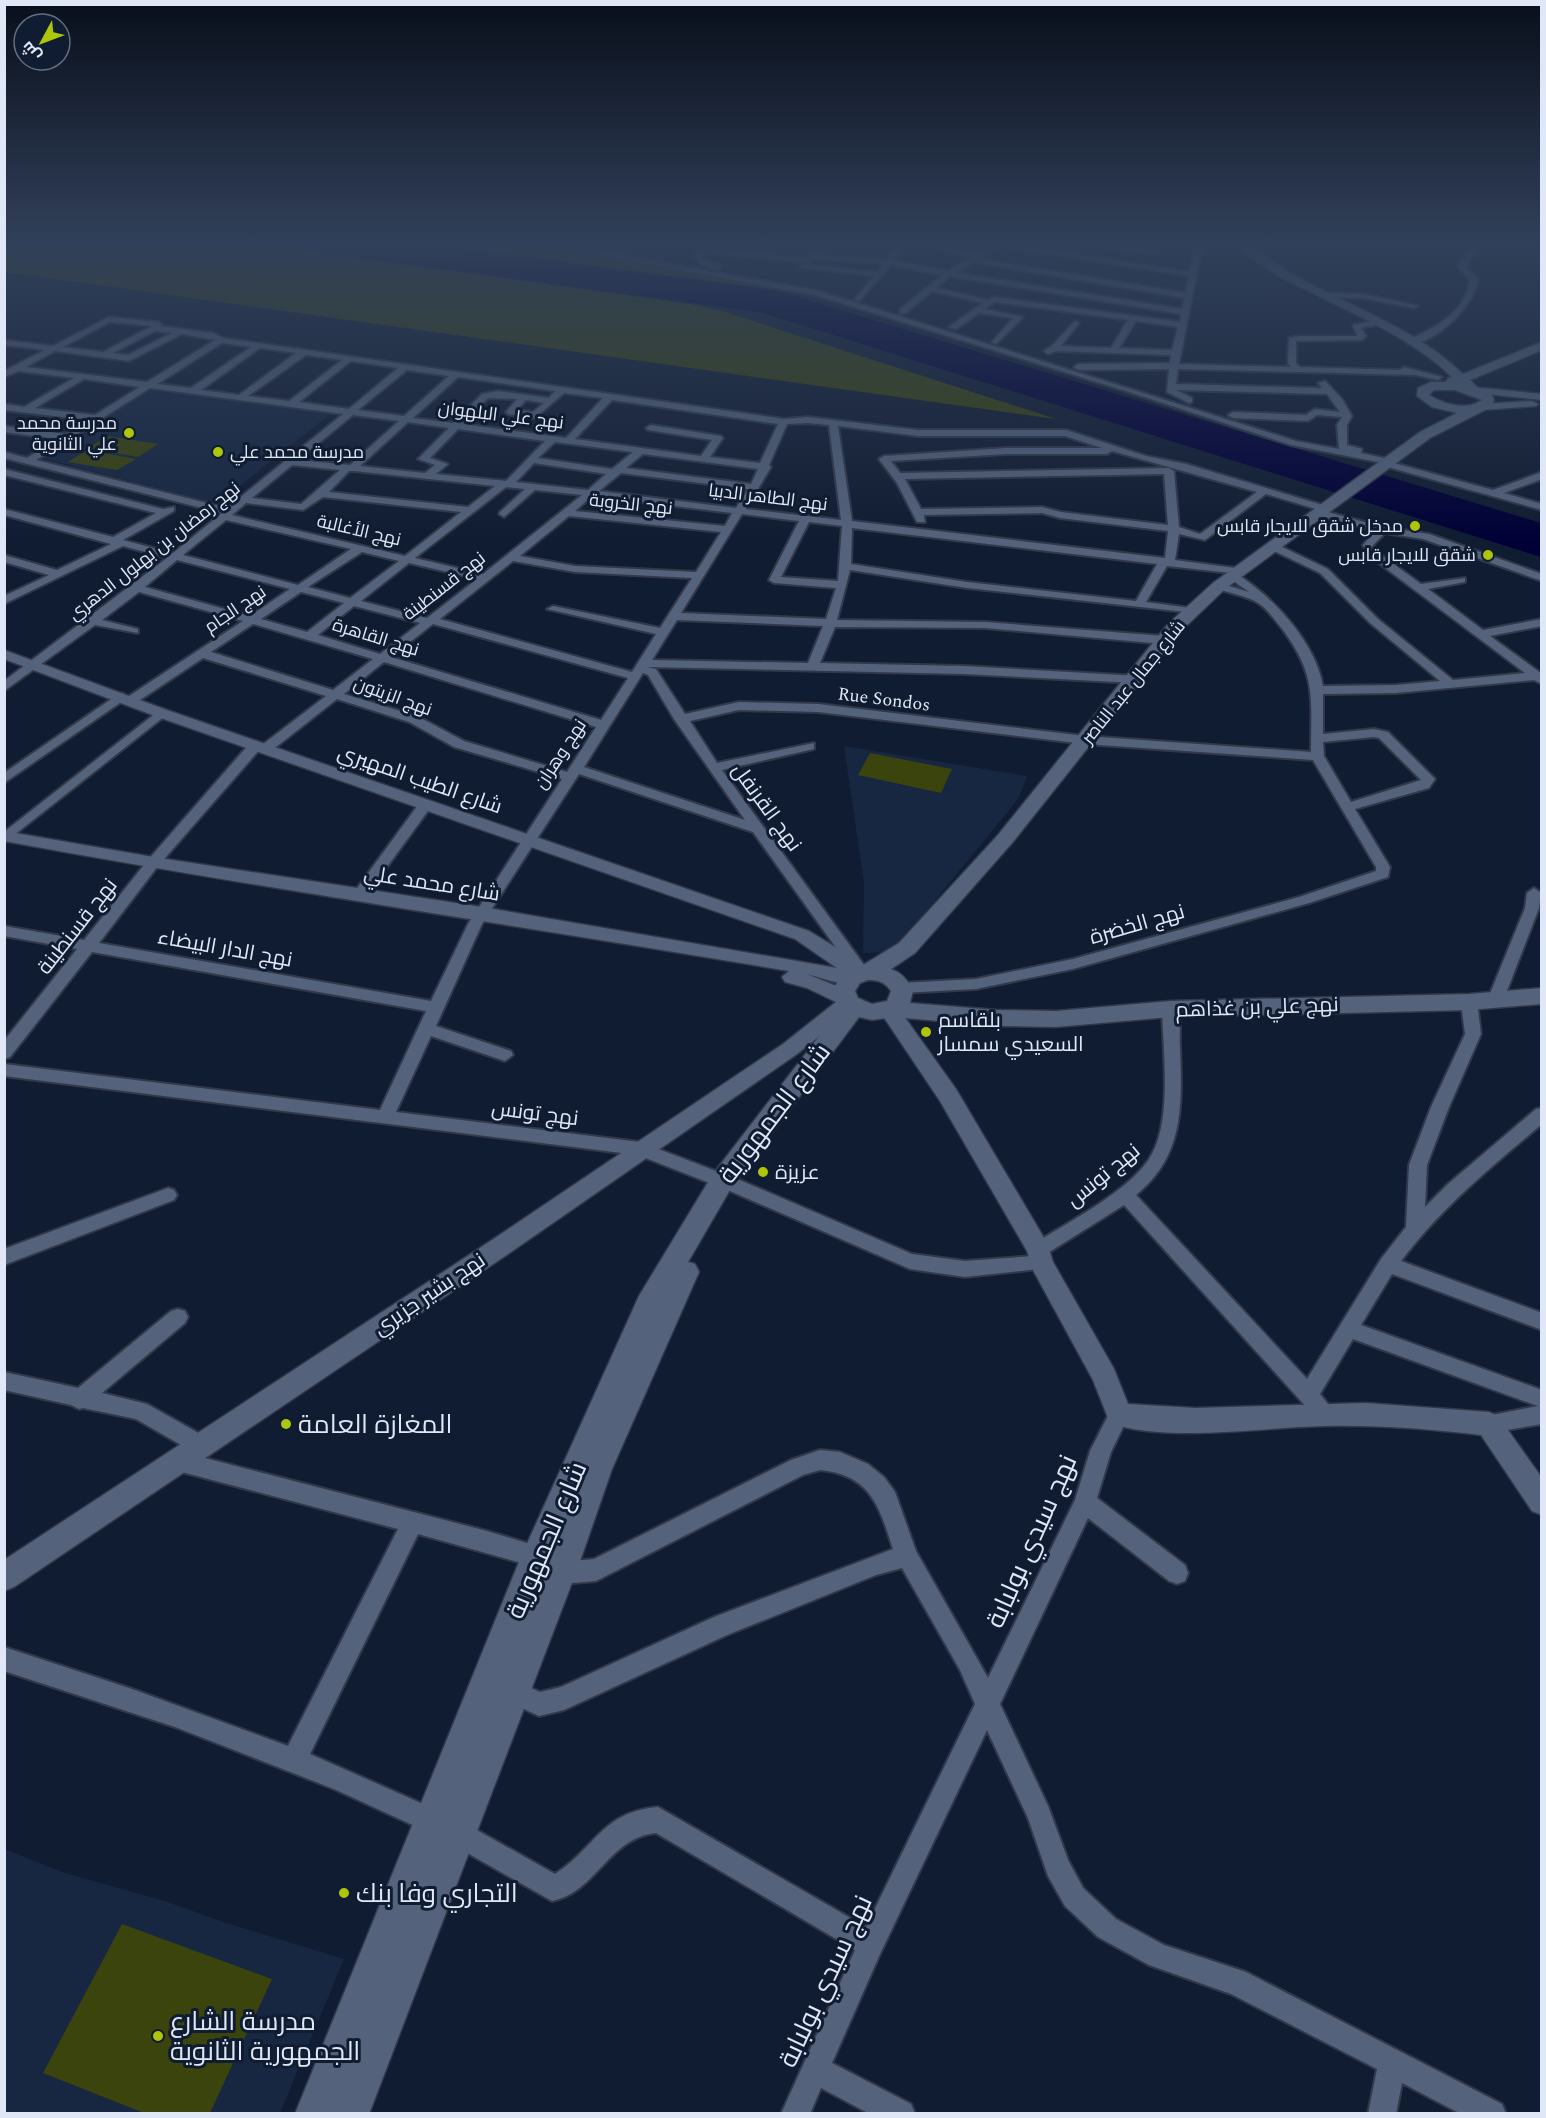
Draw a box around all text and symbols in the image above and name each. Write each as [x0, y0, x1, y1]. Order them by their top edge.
north arrow [12, 12, 72, 72]
text: ش [16, 36, 47, 67]
street label: نهج علي البلهوان [437, 394, 565, 437]
place label: مدرسة محمد علي الثانوية [17, 410, 117, 458]
marker: مدرسة محمد علي الثانوية [122, 426, 136, 440]
place label: مدرسة محمد علي [230, 439, 364, 466]
marker: مدرسة محمد علي [211, 445, 225, 459]
street label: نهج رمضان بن بهلول الدهري [62, 475, 246, 627]
street label: نهج الطاهر الدبيا [707, 477, 829, 518]
street label: نهج الخروبة [588, 487, 674, 522]
street label: نهج الأغالبة [314, 508, 404, 553]
place label: مدخل شقق للايجار قابس [1217, 513, 1403, 540]
marker: مدخل شقق للايجار قابس [1408, 519, 1422, 533]
place label: شقق للايجار قابس [1338, 542, 1476, 569]
street label: نهج قسنطينة [397, 545, 491, 627]
marker: شقق للايجار قابس [1481, 548, 1495, 562]
street label: نهج الجام [199, 579, 272, 640]
street label: نهج القاهرة [329, 612, 423, 663]
street label: شارع جمال عبد الناصر [1074, 614, 1192, 751]
street label: نهج الزيتون [350, 670, 436, 723]
street label: Rue Sondos [836, 680, 932, 719]
street label: نهج وهران [528, 714, 593, 795]
street label: شارع الطيب المهيري [333, 737, 506, 823]
street label: نهج القرنفل [723, 757, 809, 859]
street label: شارع محمد علي [362, 857, 502, 911]
street label: نهج قسنطينة [30, 871, 126, 982]
street label: نهج الخضرة [1086, 896, 1189, 954]
street label: نهج الدار البيضاء [155, 921, 295, 977]
street label: نهج علي بن غذاهم [1175, 989, 1339, 1027]
place label: بلقاسم السعيدي سمسار [937, 1005, 1084, 1061]
marker: بلقاسم السعيدي سمسار [919, 1025, 933, 1039]
street label: شارع الجمهورية [708, 1035, 841, 1192]
street label: نهج تونس [490, 1093, 580, 1135]
street label: نهج تونس [1060, 1136, 1148, 1216]
place label: عزيزة [775, 1157, 820, 1189]
marker: عزيزة [756, 1165, 770, 1179]
street label: نهج بشير جزيري [367, 1245, 492, 1344]
place label: المغازة العامة [298, 1405, 453, 1445]
marker: المغازة العامة [279, 1417, 293, 1431]
street label: نهج سيدي بولبابة [976, 1448, 1088, 1635]
street label: شارع الجمهورية [496, 1456, 598, 1625]
place label: التجاري وفا بنك [356, 1874, 518, 1914]
marker: التجاري وفا بنك [337, 1886, 351, 1900]
street label: نهج سيدي بولبابة [768, 1889, 883, 2074]
place label: مدرسة الشارع الجمهورية الثانوية [170, 2002, 360, 2072]
marker: مدرسة الشارع الجمهورية الثانوية [151, 2029, 165, 2043]

